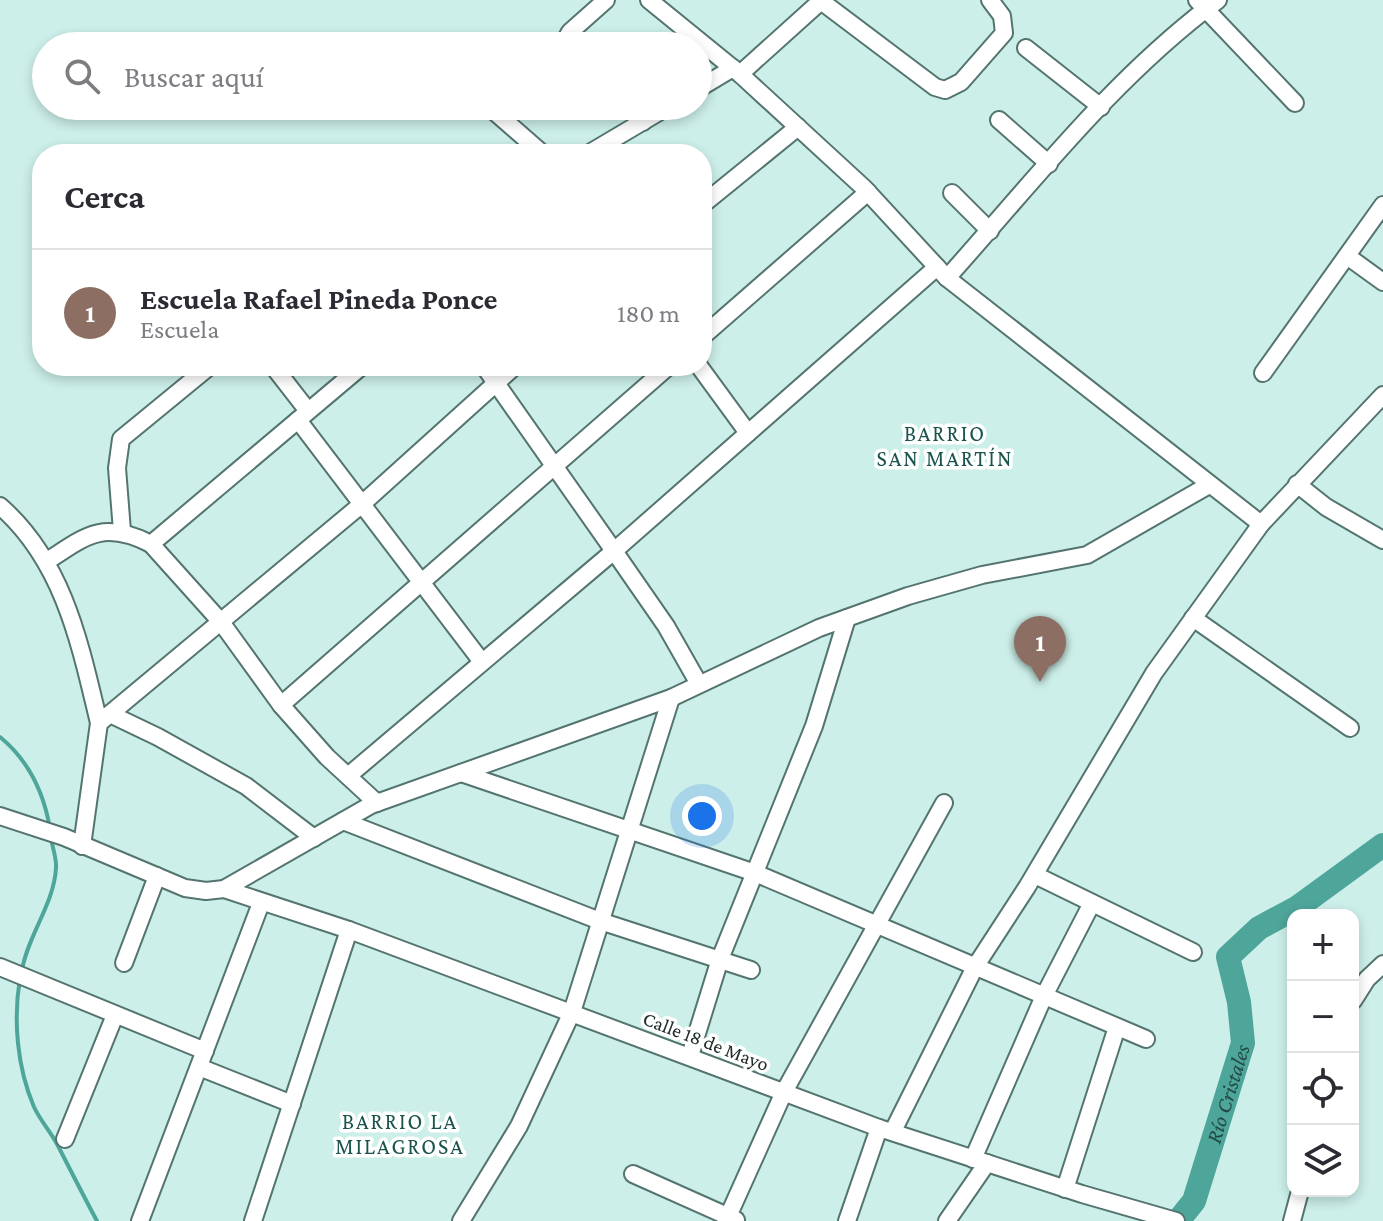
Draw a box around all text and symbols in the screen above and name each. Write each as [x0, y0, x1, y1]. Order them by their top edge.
search box [32, 32, 712, 120]
icon: search [60, 54, 104, 98]
text: Buscar aquí [124, 60, 264, 93]
text: Cerca [64, 178, 145, 215]
text: Escuela Rafael Pineda Ponce [140, 282, 498, 315]
text: 1 [85, 299, 95, 328]
text: 180 m [617, 299, 680, 328]
text: Escuela [140, 315, 219, 344]
district label: BARRIO SAN MARTÍN [877, 421, 1013, 471]
pin: 1 [1014, 616, 1066, 682]
your location [682, 796, 722, 836]
map controls [1287, 909, 1359, 1197]
button: + [1287, 909, 1359, 981]
button: − [1287, 981, 1359, 1053]
street label: Calle 18 de Mayo [640, 1007, 772, 1076]
water label: Río Cristales [1200, 1041, 1254, 1146]
button: locate [1287, 1053, 1359, 1125]
district label: BARRIO LA MILAGROSA [335, 1109, 465, 1159]
button: layers [1287, 1125, 1359, 1197]

